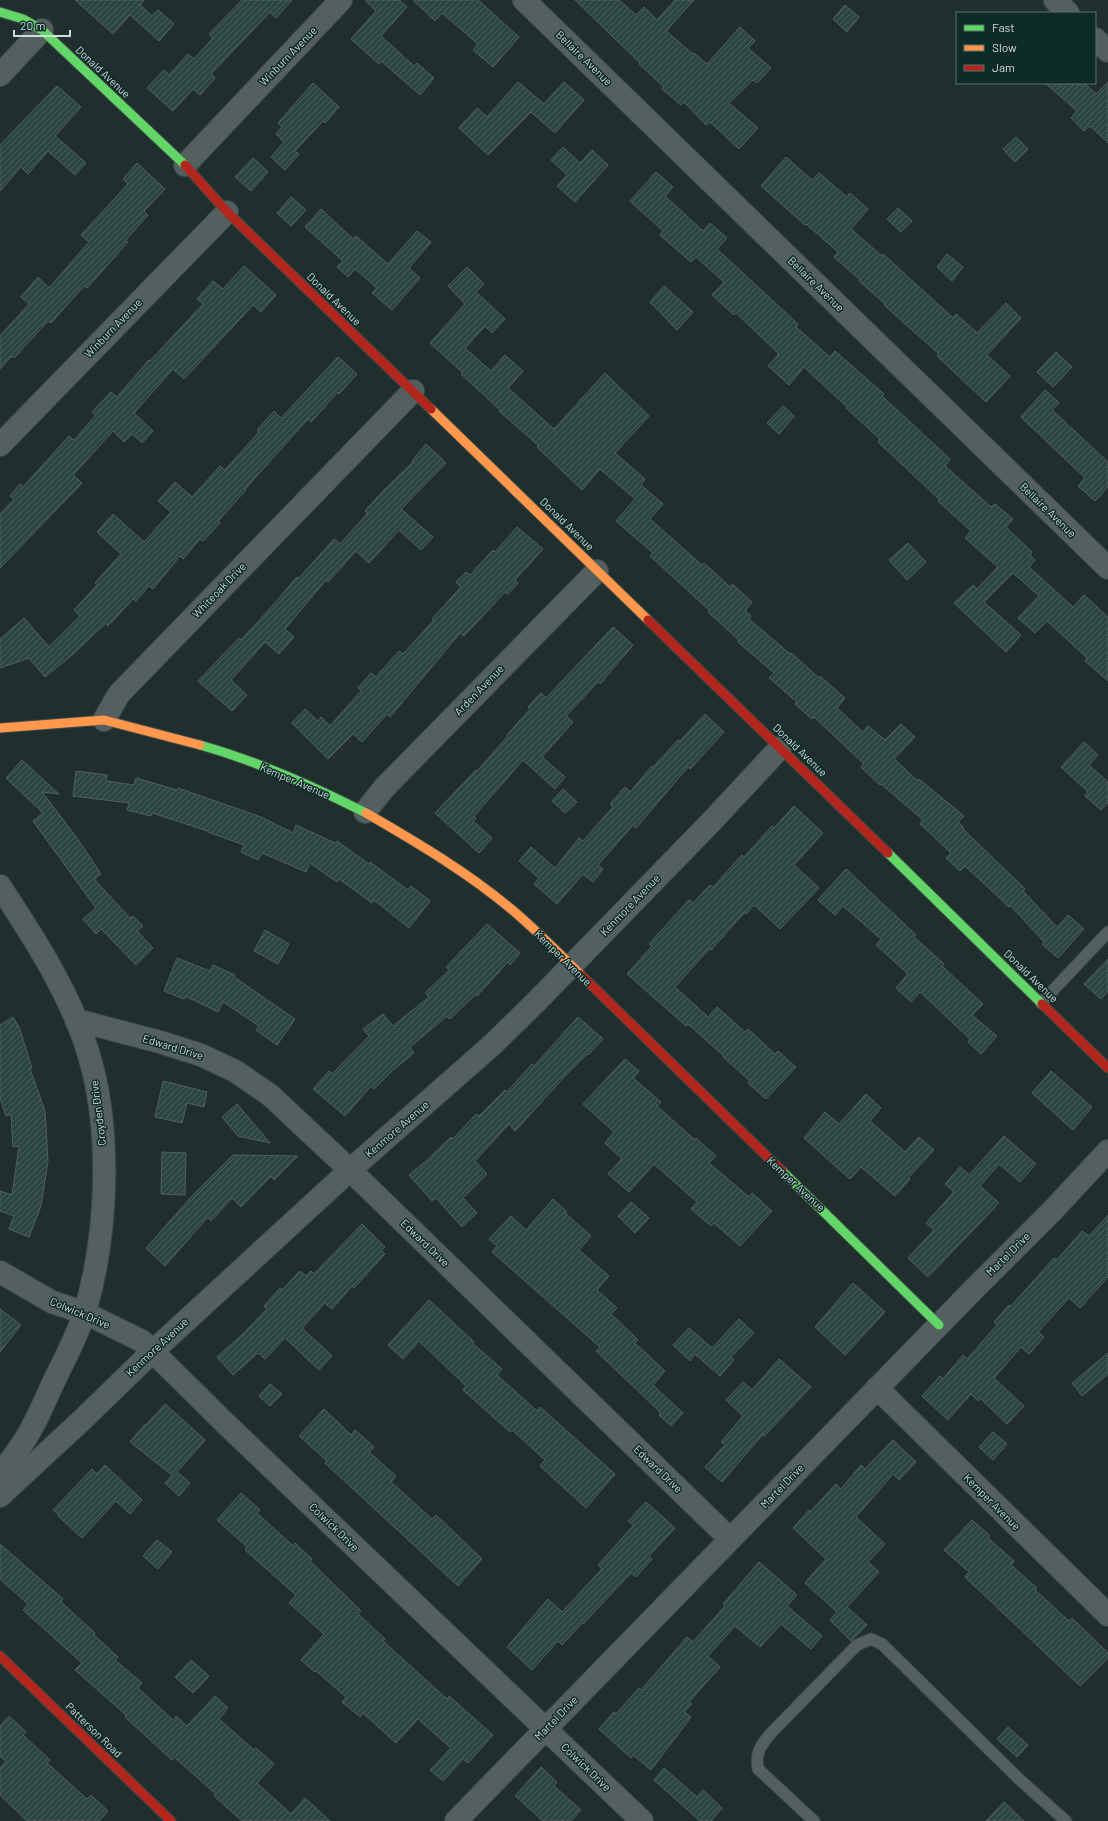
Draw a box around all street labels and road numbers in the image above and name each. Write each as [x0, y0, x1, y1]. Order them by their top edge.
street label: Winburn Avenue [256, 23, 319, 88]
street label: Bellaire Avenue [553, 28, 615, 88]
street label: Donald Avenue [73, 43, 133, 100]
street label: Bellaire Avenue [785, 254, 847, 314]
street label: Donald Avenue [305, 270, 364, 328]
street label: Winburn Avenue [81, 295, 144, 360]
street label: Bellaire Avenue [1017, 480, 1079, 540]
street label: Donald Avenue [538, 495, 597, 553]
street label: Whiteoak Drive [189, 559, 248, 620]
street label: Arden Avenue [451, 661, 506, 718]
street label: Donald Avenue [771, 721, 830, 779]
street label: Kemper Avenue [258, 760, 332, 801]
street label: Kenmore Avenue [597, 871, 662, 938]
street label: Kemper Avenue [532, 927, 595, 988]
street label: Donald Avenue [1002, 947, 1061, 1005]
street label: Edward Drive [141, 1031, 205, 1062]
street label: Croyden Drive [87, 1079, 108, 1147]
street label: Kenmore Avenue [362, 1097, 431, 1160]
street label: Kemper Avenue [765, 1153, 828, 1214]
street label: Edward Drive [398, 1216, 453, 1269]
street label: Martel Drive [983, 1229, 1032, 1278]
street label: Colwick Drive [48, 1294, 112, 1331]
street label: Kenmore Avenue [123, 1314, 191, 1379]
street label: Edward Drive [631, 1442, 686, 1495]
street label: Martel Drive [757, 1461, 806, 1511]
street label: Kemper Avenue [961, 1471, 1023, 1533]
street label: Colwick Drive [307, 1500, 362, 1554]
street label: Martel Drive [531, 1693, 580, 1743]
street label: Patterson Road [63, 1699, 125, 1760]
street label: Colwick Drive [559, 1740, 614, 1794]

